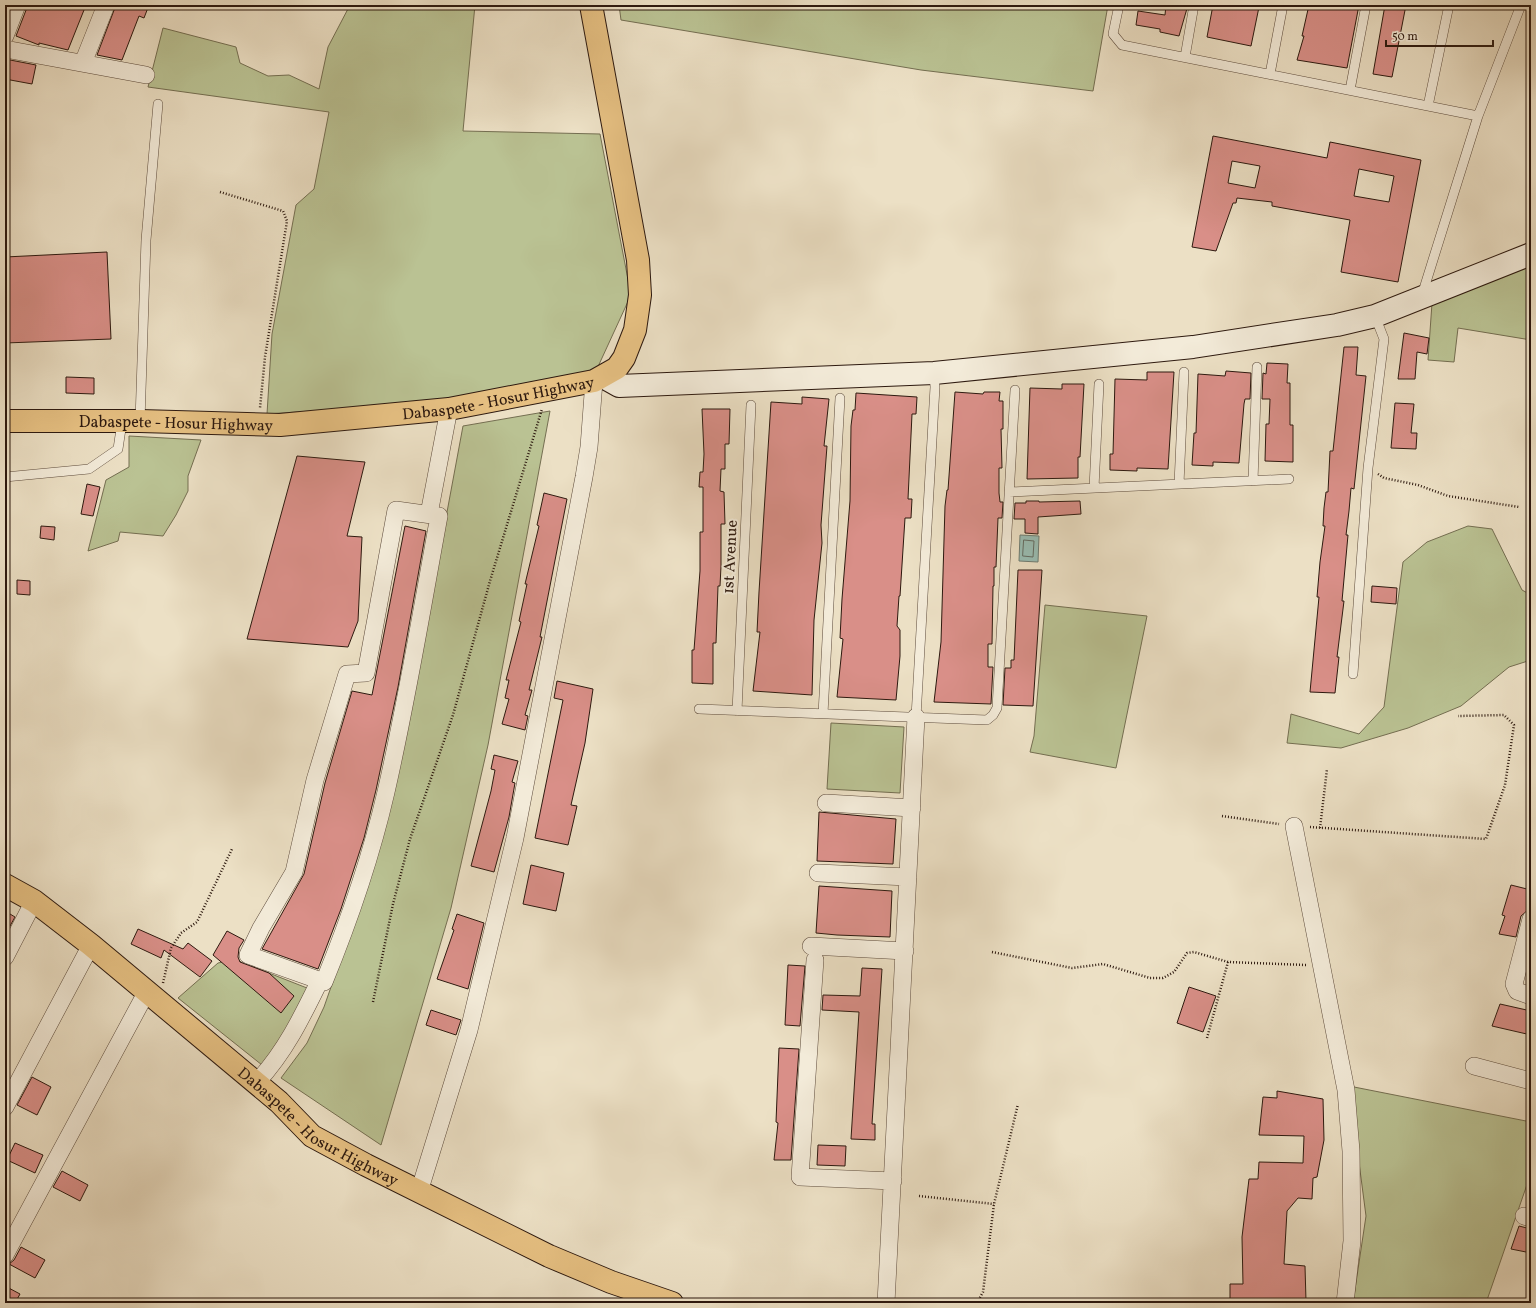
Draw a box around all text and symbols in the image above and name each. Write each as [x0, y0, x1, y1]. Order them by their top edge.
scale bar [1386, 22, 1493, 48]
text: 50 m [1392, 29, 1418, 45]
street label: Dabaspete - Hosur Highway [401, 372, 597, 426]
street label: Dabaspete - Hosur Highway [79, 412, 274, 438]
street label: 1st Avenue [718, 519, 744, 595]
street label: Dabaspete - Hosur Highway [232, 1063, 402, 1193]

